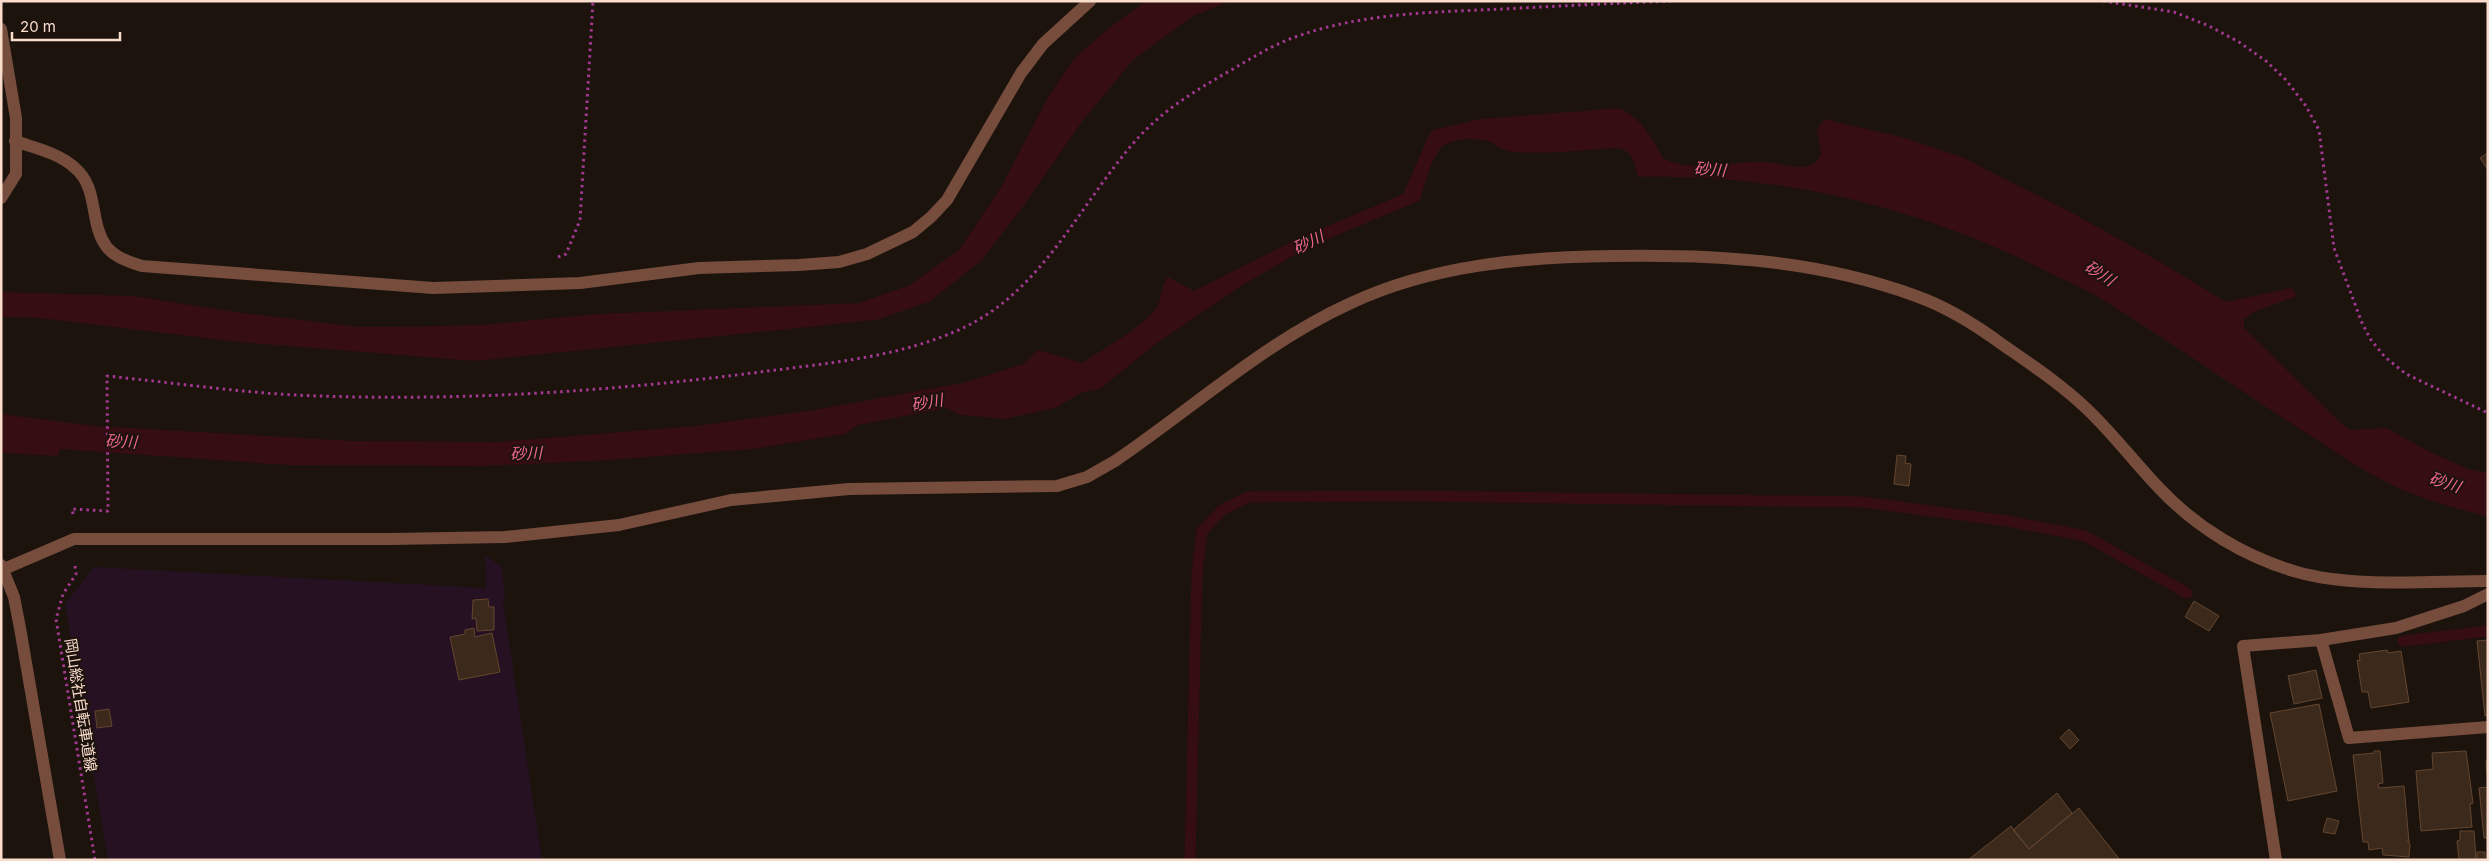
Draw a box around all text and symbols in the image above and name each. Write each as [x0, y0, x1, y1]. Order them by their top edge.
scale bar [12, 10, 120, 42]
text: 20 m [20, 17, 56, 36]
water label: 砂川 [1693, 158, 1729, 180]
water label: 砂川 [1289, 225, 1329, 258]
water label: 砂川 [2081, 256, 2121, 291]
water label: 砂川 [909, 389, 946, 415]
water label: 砂川 [104, 430, 139, 452]
water label: 砂川 [510, 442, 544, 464]
water label: 砂川 [2427, 468, 2465, 497]
street label: 岡山総社自転車道線 [61, 637, 101, 773]

